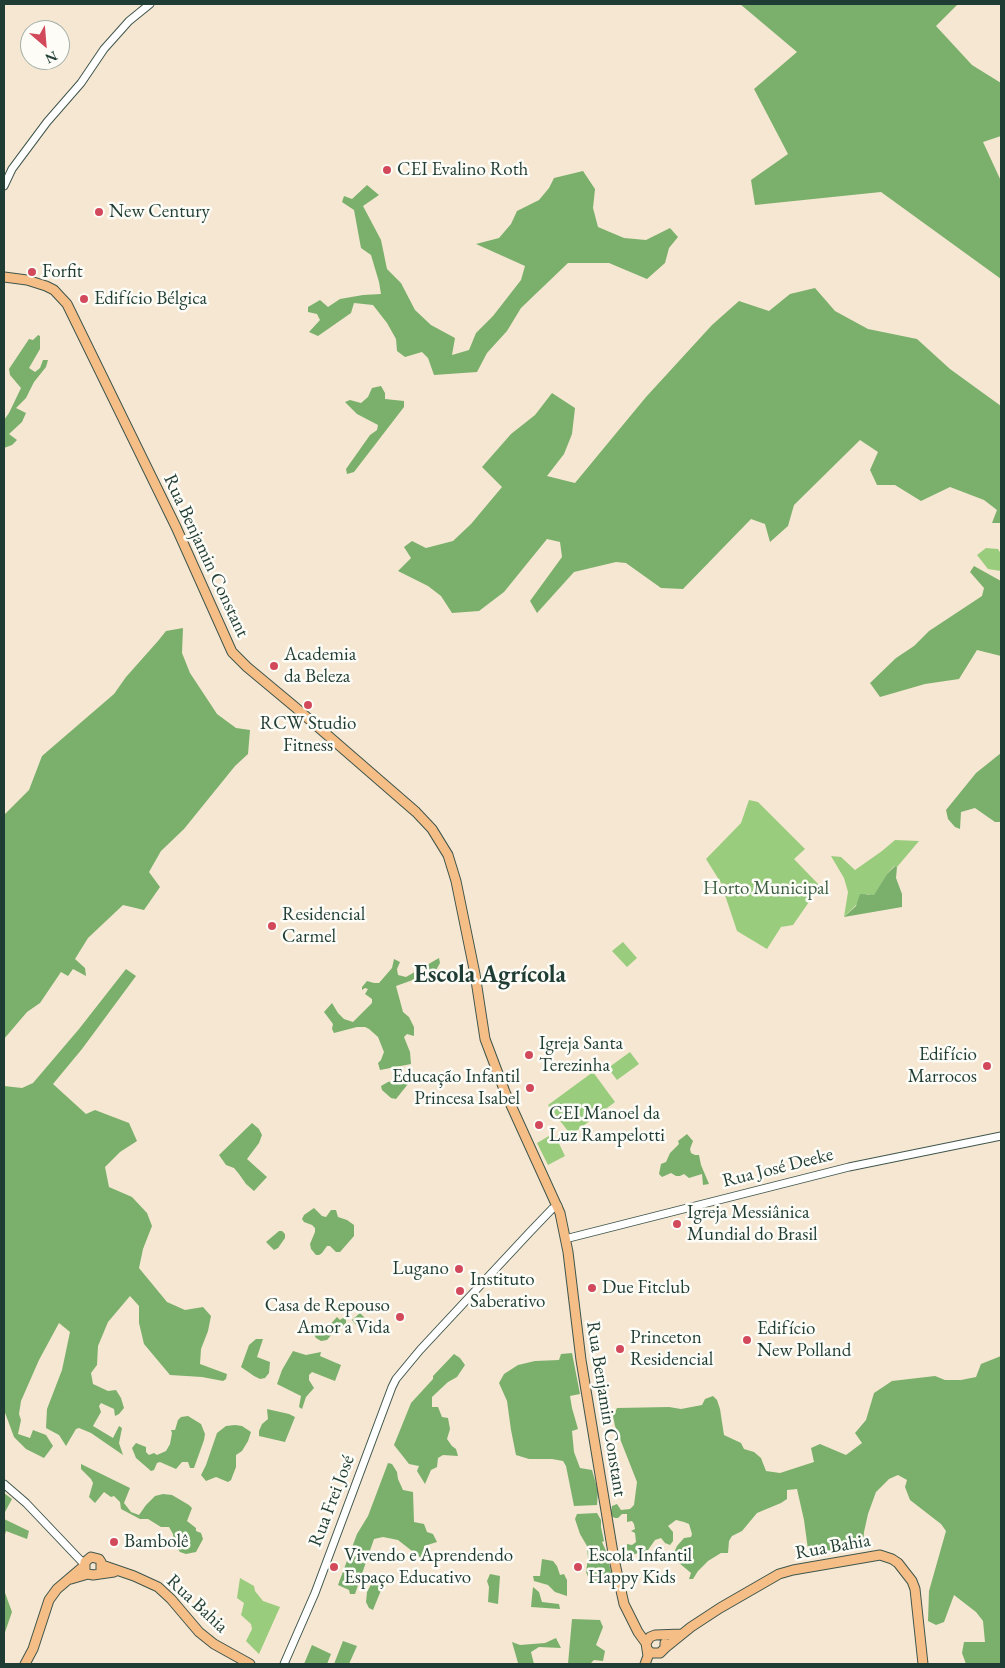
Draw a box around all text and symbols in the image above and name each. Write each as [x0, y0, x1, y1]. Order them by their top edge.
north arrow [20, 20, 70, 70]
text: N [42, 47, 60, 68]
place label: CEI Evalino Roth [397, 159, 528, 181]
marker: CEI Evalino Roth [381, 164, 393, 176]
place label: New Century [109, 201, 210, 223]
marker: New Century [93, 206, 105, 218]
place label: Forfit [42, 261, 83, 283]
marker: Forfit [26, 266, 38, 278]
place label: Edifício Bélgica [94, 288, 207, 310]
marker: Edifício Bélgica [78, 293, 90, 305]
street label: Rua Benjamin Constant [158, 471, 254, 641]
place label: Academia da Beleza [284, 644, 356, 688]
marker: Academia da Beleza [268, 660, 280, 672]
marker: RCW Studio Fitness [302, 699, 314, 711]
place label: RCW Studio Fitness [260, 713, 356, 757]
park label: Horto Municipal [703, 878, 829, 900]
place label: Residencial Carmel [282, 904, 365, 948]
marker: Residencial Carmel [266, 920, 278, 932]
district label: Escola Agrícola [414, 961, 566, 989]
place label: Igreja Santa Terezinha [539, 1033, 623, 1077]
place label: Edifício Marrocos [908, 1044, 977, 1088]
marker: Igreja Santa Terezinha [523, 1049, 535, 1061]
marker: Edifício Marrocos [981, 1060, 993, 1072]
place label: Educação Infantil Princesa Isabel [392, 1066, 520, 1110]
marker: Educação Infantil Princesa Isabel [524, 1082, 536, 1094]
place label: CEI Manoel da Luz Rampelotti [549, 1103, 665, 1147]
marker: CEI Manoel da Luz Rampelotti [533, 1119, 545, 1131]
street label: Rua José Deeke [720, 1143, 836, 1193]
place label: Igreja Messiânica Mundial do Brasil [687, 1202, 818, 1246]
marker: Igreja Messiânica Mundial do Brasil [671, 1218, 683, 1230]
place label: Lugano [393, 1258, 449, 1280]
marker: Lugano [453, 1263, 465, 1275]
place label: Instituto Saberativo [470, 1269, 545, 1313]
place label: Due Fitclub [602, 1277, 690, 1299]
marker: Due Fitclub [586, 1282, 598, 1294]
marker: Instituto Saberativo [454, 1285, 466, 1297]
place label: Casa de Repouso Amor a Vida [265, 1295, 390, 1339]
marker: Casa de Repouso Amor a Vida [394, 1311, 406, 1323]
place label: Edifício New Polland [757, 1318, 851, 1362]
street label: Rua Benjamin Constant [581, 1320, 631, 1498]
place label: Princeton Residencial [630, 1327, 713, 1371]
marker: Edifício New Polland [741, 1334, 753, 1346]
marker: Princeton Residencial [614, 1343, 626, 1355]
street label: Rua Frei José [304, 1452, 360, 1550]
street label: Rua Bahia [794, 1529, 872, 1565]
place label: Bambolê [124, 1531, 188, 1553]
marker: Bambolê [108, 1536, 120, 1548]
place label: Vivendo e Aprendendo Espaço Educativo [344, 1545, 513, 1589]
place label: Escola Infantil Happy Kids [588, 1545, 692, 1589]
marker: Vivendo e Aprendendo Espaço Educativo [328, 1561, 340, 1573]
marker: Escola Infantil Happy Kids [572, 1561, 584, 1573]
street label: Rua Bahia [162, 1570, 232, 1638]

